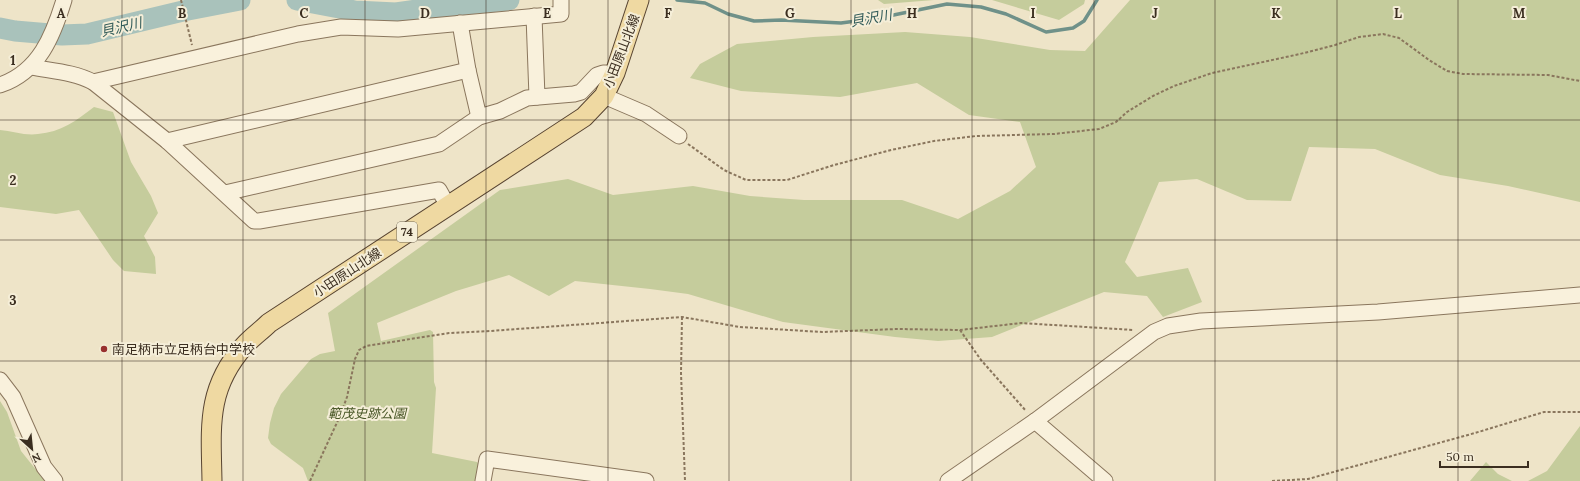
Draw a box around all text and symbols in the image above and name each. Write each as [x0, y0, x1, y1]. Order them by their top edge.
text: A [57, 5, 66, 22]
text: B [178, 5, 187, 22]
text: C [300, 5, 309, 22]
text: D [420, 5, 430, 22]
text: E [543, 5, 551, 22]
text: F [664, 5, 672, 22]
text: G [785, 5, 795, 22]
water label: 貝沢川 [849, 5, 895, 31]
text: H [907, 5, 917, 22]
text: I [1030, 5, 1036, 22]
text: J [1152, 5, 1158, 22]
text: K [1271, 5, 1281, 22]
text: L [1394, 5, 1402, 22]
text: M [1513, 5, 1526, 22]
street label: 小田原山北線 [600, 12, 643, 91]
water label: 貝沢川 [99, 13, 145, 40]
text: 1 [10, 52, 16, 69]
text: 2 [10, 172, 17, 189]
road number: 74 [397, 222, 417, 242]
street label: 小田原山北線 [310, 244, 385, 301]
text: 3 [9, 292, 17, 309]
place label: 南足柄市立足柄台中学校 [112, 341, 255, 358]
marker: 南足柄市立足柄台中学校 [99, 344, 109, 354]
park label: 範茂史跡公園 [328, 405, 408, 422]
north arrow [12, 429, 52, 469]
scale bar [1440, 443, 1528, 469]
text: 50 m [1446, 449, 1474, 464]
text: N [29, 450, 44, 466]

